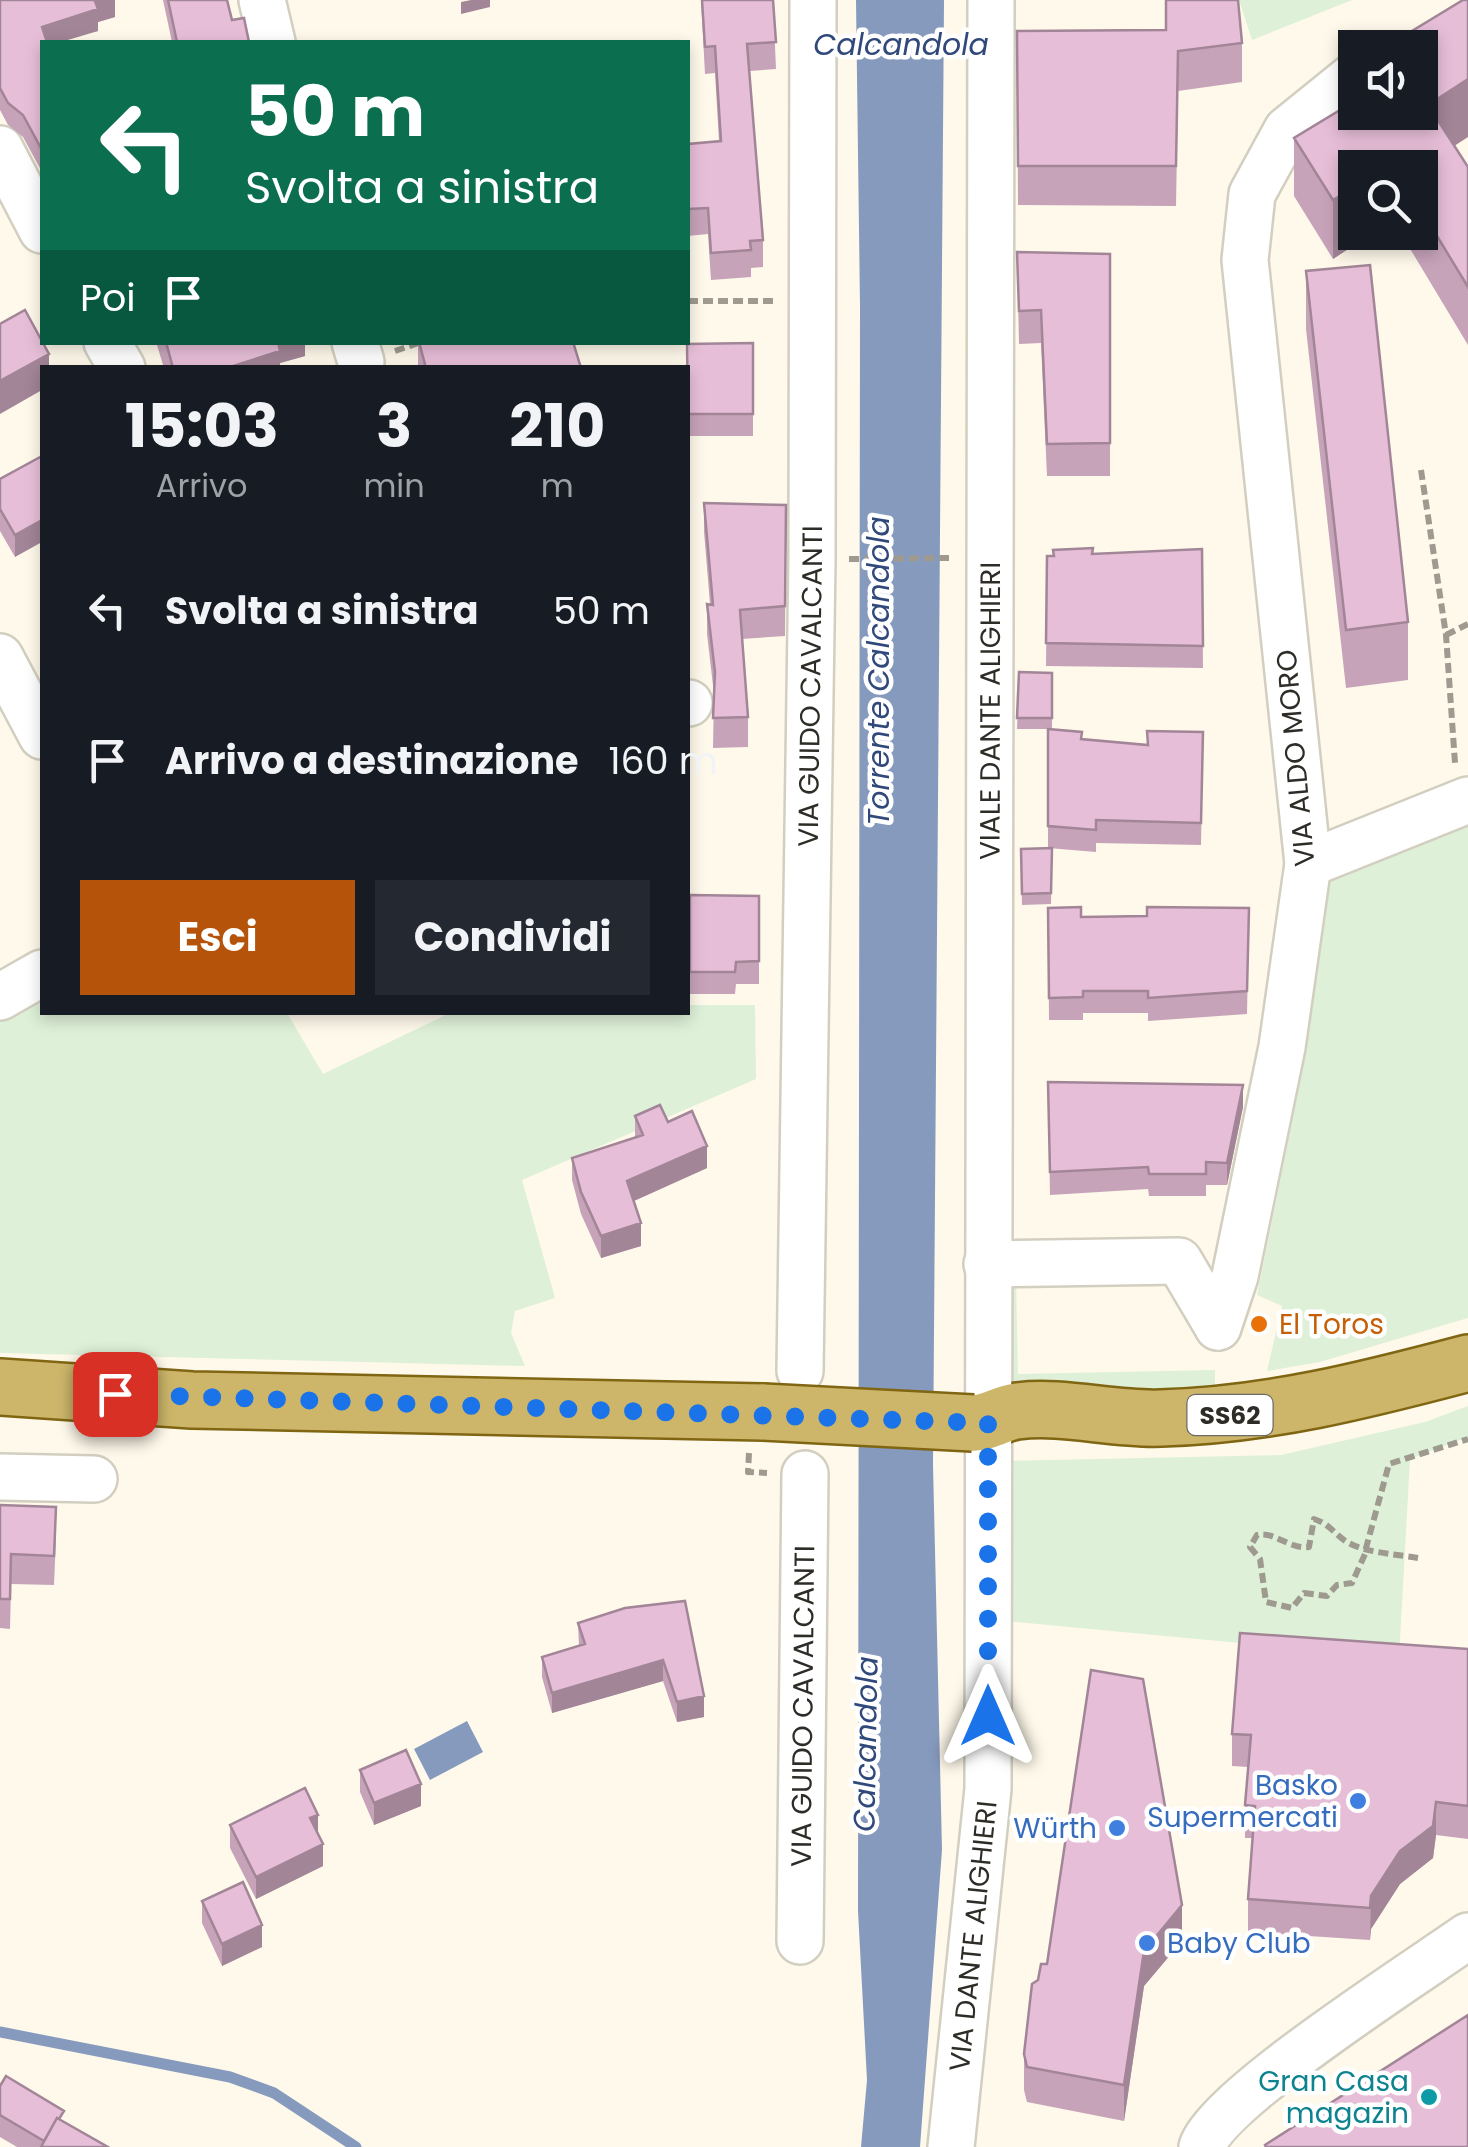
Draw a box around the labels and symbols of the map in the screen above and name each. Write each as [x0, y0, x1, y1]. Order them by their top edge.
water label: Calcandola [813, 23, 989, 66]
water label: Torrente Calcandola [857, 516, 900, 826]
street label: VIA GUIDO CAVALCANTI [789, 525, 832, 847]
street label: VIALE DANTE ALIGHIERI [971, 562, 1010, 860]
street label: VIA ALDO MORO [1267, 648, 1324, 868]
place label: El Toros [1279, 1305, 1384, 1344]
marker: El Toros [1248, 1313, 1270, 1335]
pin [73, 1352, 158, 1437]
road number: SS62 [1188, 1395, 1272, 1435]
street label: VIA GUIDO CAVALCANTI [782, 1545, 824, 1867]
water label: Calcandola [842, 1656, 889, 1832]
position arrow [936, 1664, 1040, 1768]
place label: Basko Supermercati [1147, 1766, 1338, 1837]
marker: Basko Supermercati [1347, 1790, 1369, 1812]
street label: VIA DANTE ALIGHIERI [940, 1799, 1007, 2073]
place label: Würth [1013, 1809, 1097, 1848]
marker: Würth [1106, 1817, 1128, 1839]
place label: Baby Club [1167, 1924, 1311, 1963]
marker: Baby Club [1136, 1932, 1158, 1954]
place label: Gran Casa magazin [1258, 2062, 1409, 2133]
marker: Gran Casa magazin [1418, 2086, 1440, 2108]

